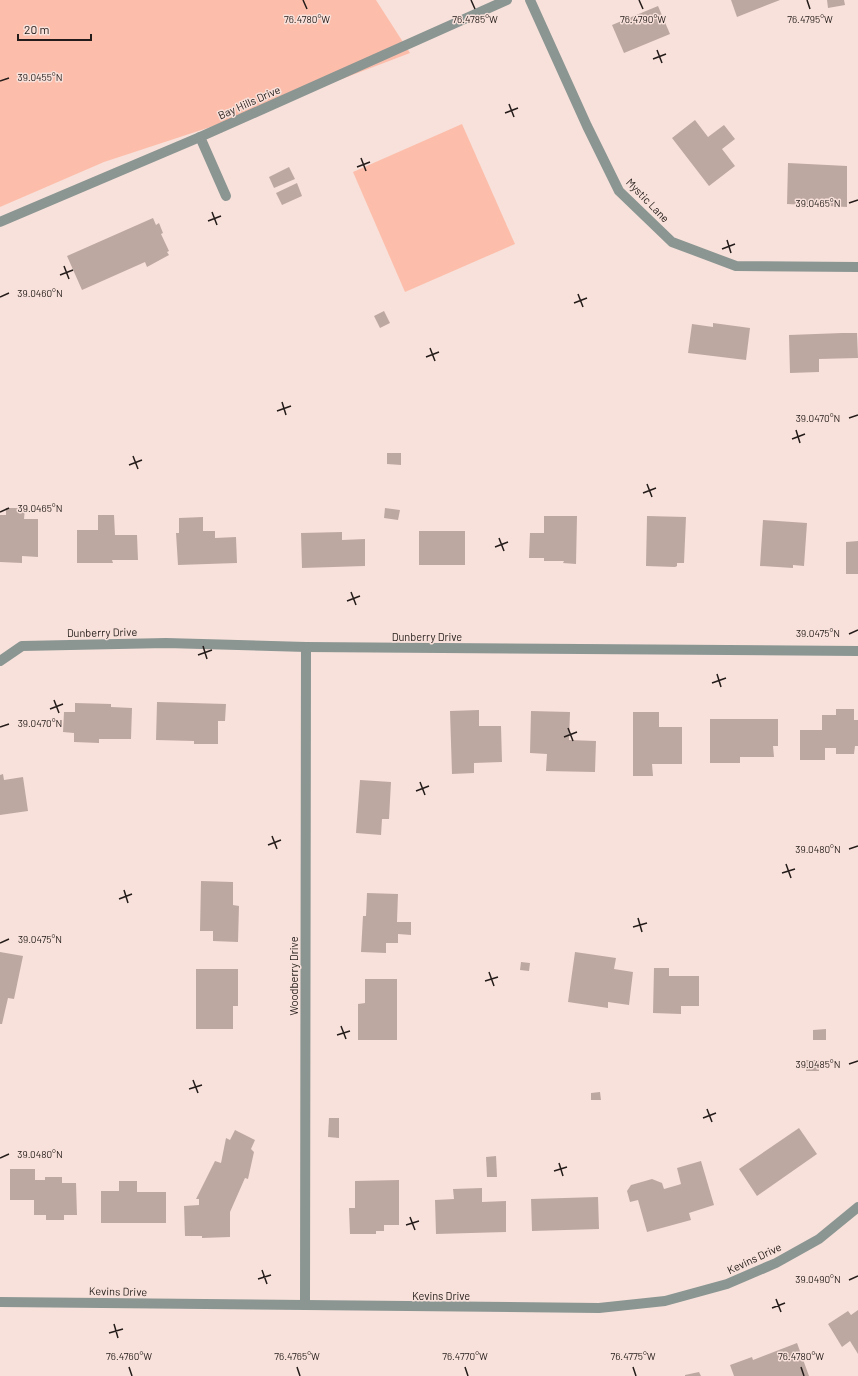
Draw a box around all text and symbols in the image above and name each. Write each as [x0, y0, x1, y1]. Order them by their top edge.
text: 76.4780°W [284, 13, 330, 25]
text: 76.4785°W [452, 13, 498, 25]
text: 76.4790°W [620, 13, 666, 25]
text: 76.4795°W [787, 13, 833, 25]
scale bar [18, 16, 91, 42]
text: 20 m [24, 22, 50, 36]
text: 39.0455°N [18, 71, 62, 83]
street label: Bay Hills Drive [216, 82, 282, 122]
street label: Mystic Lane [624, 175, 672, 225]
text: 39.0465°N [796, 197, 840, 209]
text: 39.0460°N [17, 287, 63, 299]
text: 39.0470°N [796, 412, 840, 424]
text: 39.0465°N [18, 502, 62, 514]
street label: Dunberry Drive [67, 625, 137, 639]
text: 39.0475°N [796, 627, 840, 639]
street label: Dunberry Drive [392, 630, 462, 643]
text: 39.0470°N [18, 717, 62, 729]
text: 39.0480°N [795, 843, 841, 855]
text: 39.0475°N [18, 933, 62, 945]
street label: Woodberry Drive [287, 936, 300, 1016]
text: 39.0485°N [796, 1058, 840, 1070]
text: 39.0480°N [17, 1148, 63, 1160]
street label: Kevins Drive [725, 1240, 783, 1276]
text: 39.0490°N [795, 1273, 841, 1285]
street label: Kevins Drive [89, 1284, 147, 1298]
street label: Kevins Drive [412, 1289, 470, 1302]
text: 76.4760°W [106, 1350, 152, 1362]
text: 76.4765°W [274, 1350, 320, 1362]
text: 76.4770°W [442, 1350, 488, 1362]
text: 76.4775°W [610, 1350, 656, 1362]
text: 76.4780°W [778, 1350, 824, 1362]

